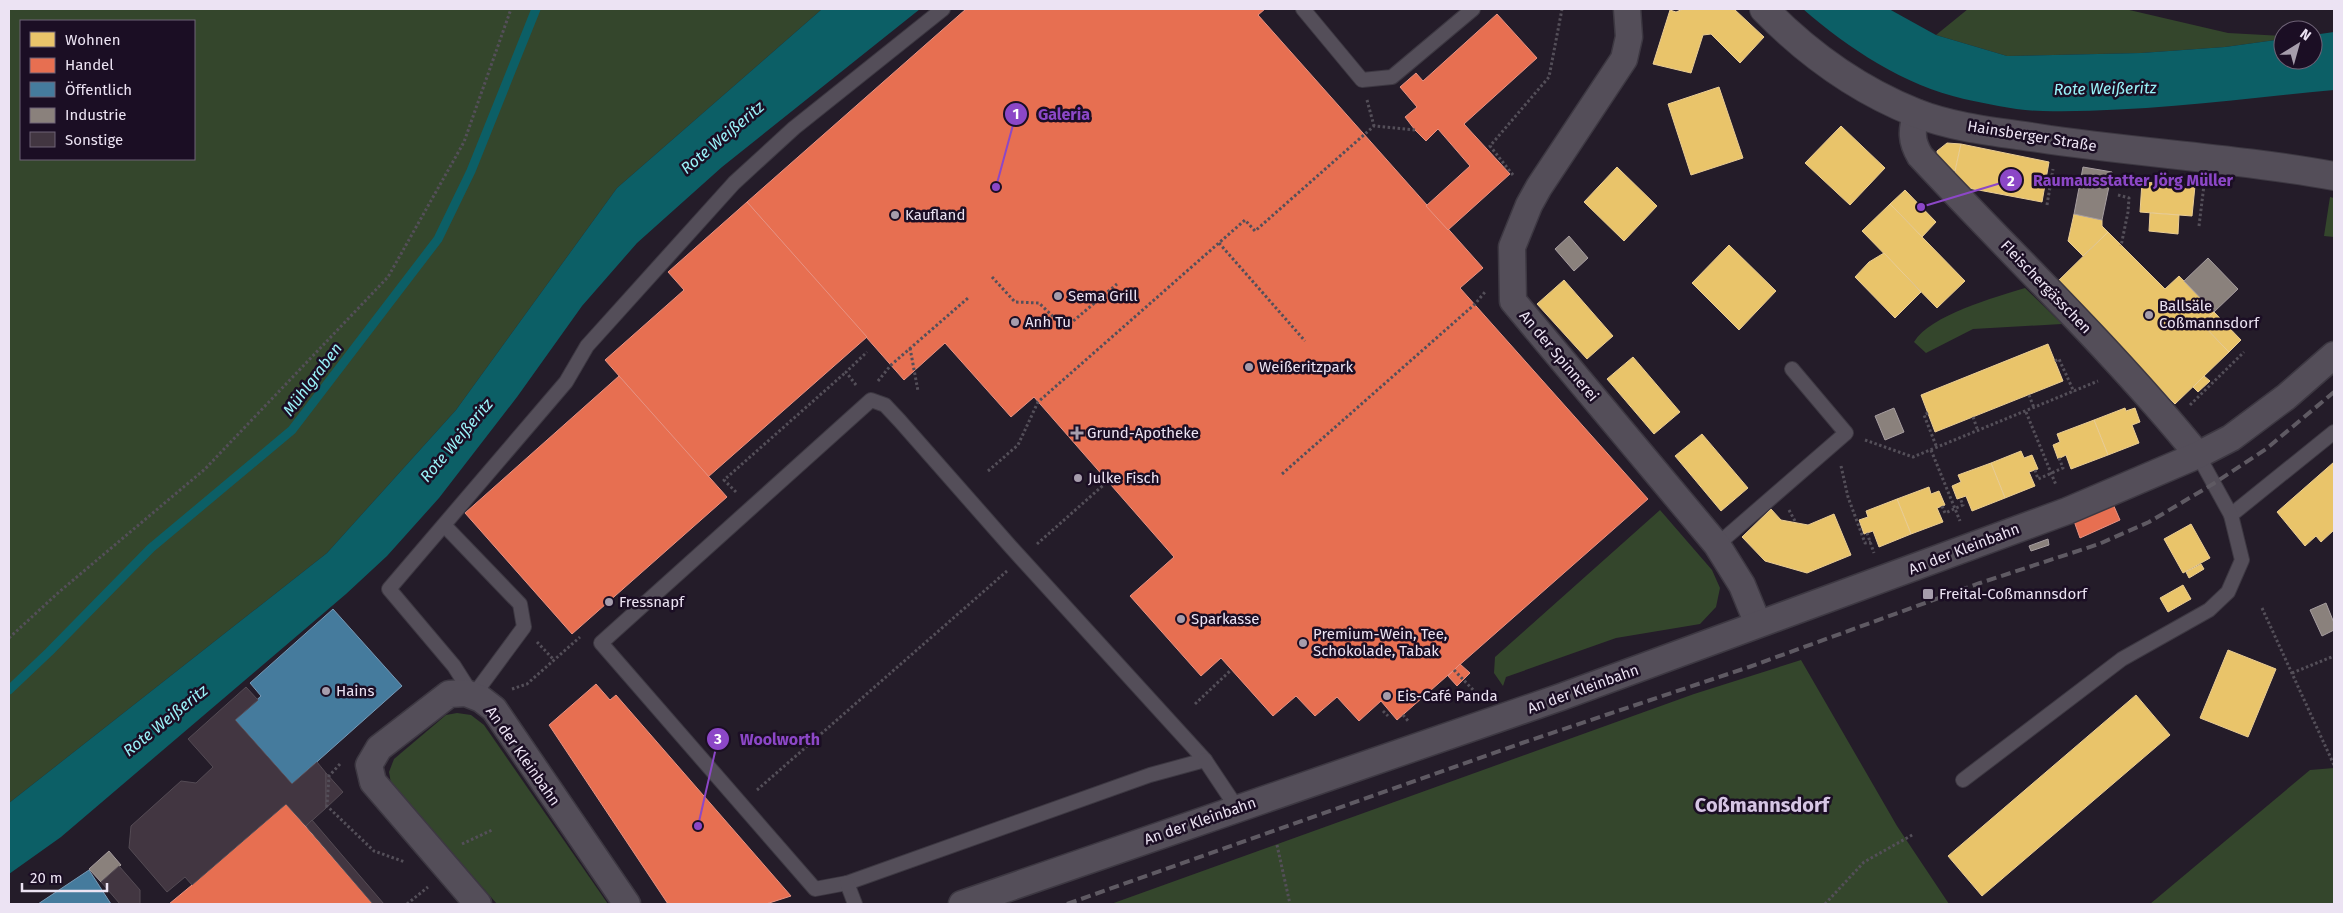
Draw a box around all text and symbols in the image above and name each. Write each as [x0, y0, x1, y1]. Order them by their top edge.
legend [20, 20, 195, 160]
north arrow [2273, 20, 2323, 70]
text: N [2297, 25, 2314, 45]
text: Wohnen [65, 31, 121, 49]
text: Handel [65, 56, 114, 74]
water label: Rote Weißeritz [2053, 78, 2157, 99]
text: Öffentlich [65, 81, 132, 99]
water label: Rote Weißeritz [677, 97, 768, 178]
callout: Galeria [1003, 99, 1100, 130]
text: 1 [1013, 105, 1019, 123]
text: Galeria [1038, 105, 1090, 124]
text: Industrie [65, 106, 127, 124]
street label: Hainsberger Straße [1966, 117, 2098, 155]
text: Sonstige [65, 131, 123, 149]
callout: Raumausstatter Jörg Müller [1998, 165, 2243, 196]
text: Raumausstatter Jörg Müller [2033, 171, 2234, 190]
text: 2 [2007, 172, 2015, 190]
place label: Kaufland [905, 206, 965, 224]
marker: Kaufland [889, 209, 901, 221]
street label: Fleischergässchen [1997, 237, 2095, 337]
place label: Sema Grill [1068, 287, 1138, 305]
marker: Sema Grill [1052, 290, 1064, 302]
place label: Ballsäle Coßmannsdorf [2159, 297, 2260, 332]
street label: An der Spinnerei [1516, 307, 1602, 405]
marker: Ballsäle Coßmannsdorf [2143, 309, 2155, 321]
place label: Anh Tu [1025, 313, 1071, 331]
marker: Anh Tu [1009, 316, 1021, 328]
water label: Mühlgraben [279, 339, 346, 419]
place label: Weißeritzpark [1259, 358, 1353, 376]
marker: Weißeritzpark [1243, 361, 1255, 373]
water label: Rote Weißeritz [416, 395, 497, 486]
place label: Grund-Apotheke [1087, 424, 1199, 442]
marker: Grund-Apotheke [1071, 427, 1083, 439]
place label: Julke Fisch [1088, 469, 1159, 487]
marker: Julke Fisch [1072, 472, 1084, 484]
street label: An der Kleinbahn [1906, 520, 2022, 578]
place label: Freital-Coßmannsdorf [1939, 585, 2088, 603]
marker: Freital-Coßmannsdorf [1921, 587, 1935, 601]
place label: Fressnapf [619, 593, 685, 611]
marker: Fressnapf [603, 596, 615, 608]
place label: Sparkasse [1191, 610, 1259, 628]
marker: Sparkasse [1175, 613, 1187, 625]
place label: Premium-Wein, Tee, Schokolade, Tabak [1313, 625, 1447, 660]
marker: Premium-Wein, Tee, Schokolade, Tabak [1297, 637, 1309, 649]
street label: An der Kleinbahn [1525, 661, 1641, 717]
water label: Rote Weißeritz [119, 681, 211, 760]
place label: Hains [336, 682, 374, 700]
marker: Hains [320, 685, 332, 697]
place label: Eis-Café Panda [1397, 687, 1498, 705]
marker: Eis-Café Panda [1381, 690, 1393, 702]
street label: An der Kleinbahn [482, 703, 564, 809]
callout: Woolworth [705, 723, 830, 754]
text: 3 [713, 730, 722, 748]
text: Woolworth [740, 730, 820, 749]
street label: An der Kleinbahn [1142, 793, 1258, 849]
district label: Coßmannsdorf [1695, 793, 1831, 817]
scale bar [22, 860, 108, 892]
text: 20 m [30, 869, 63, 887]

